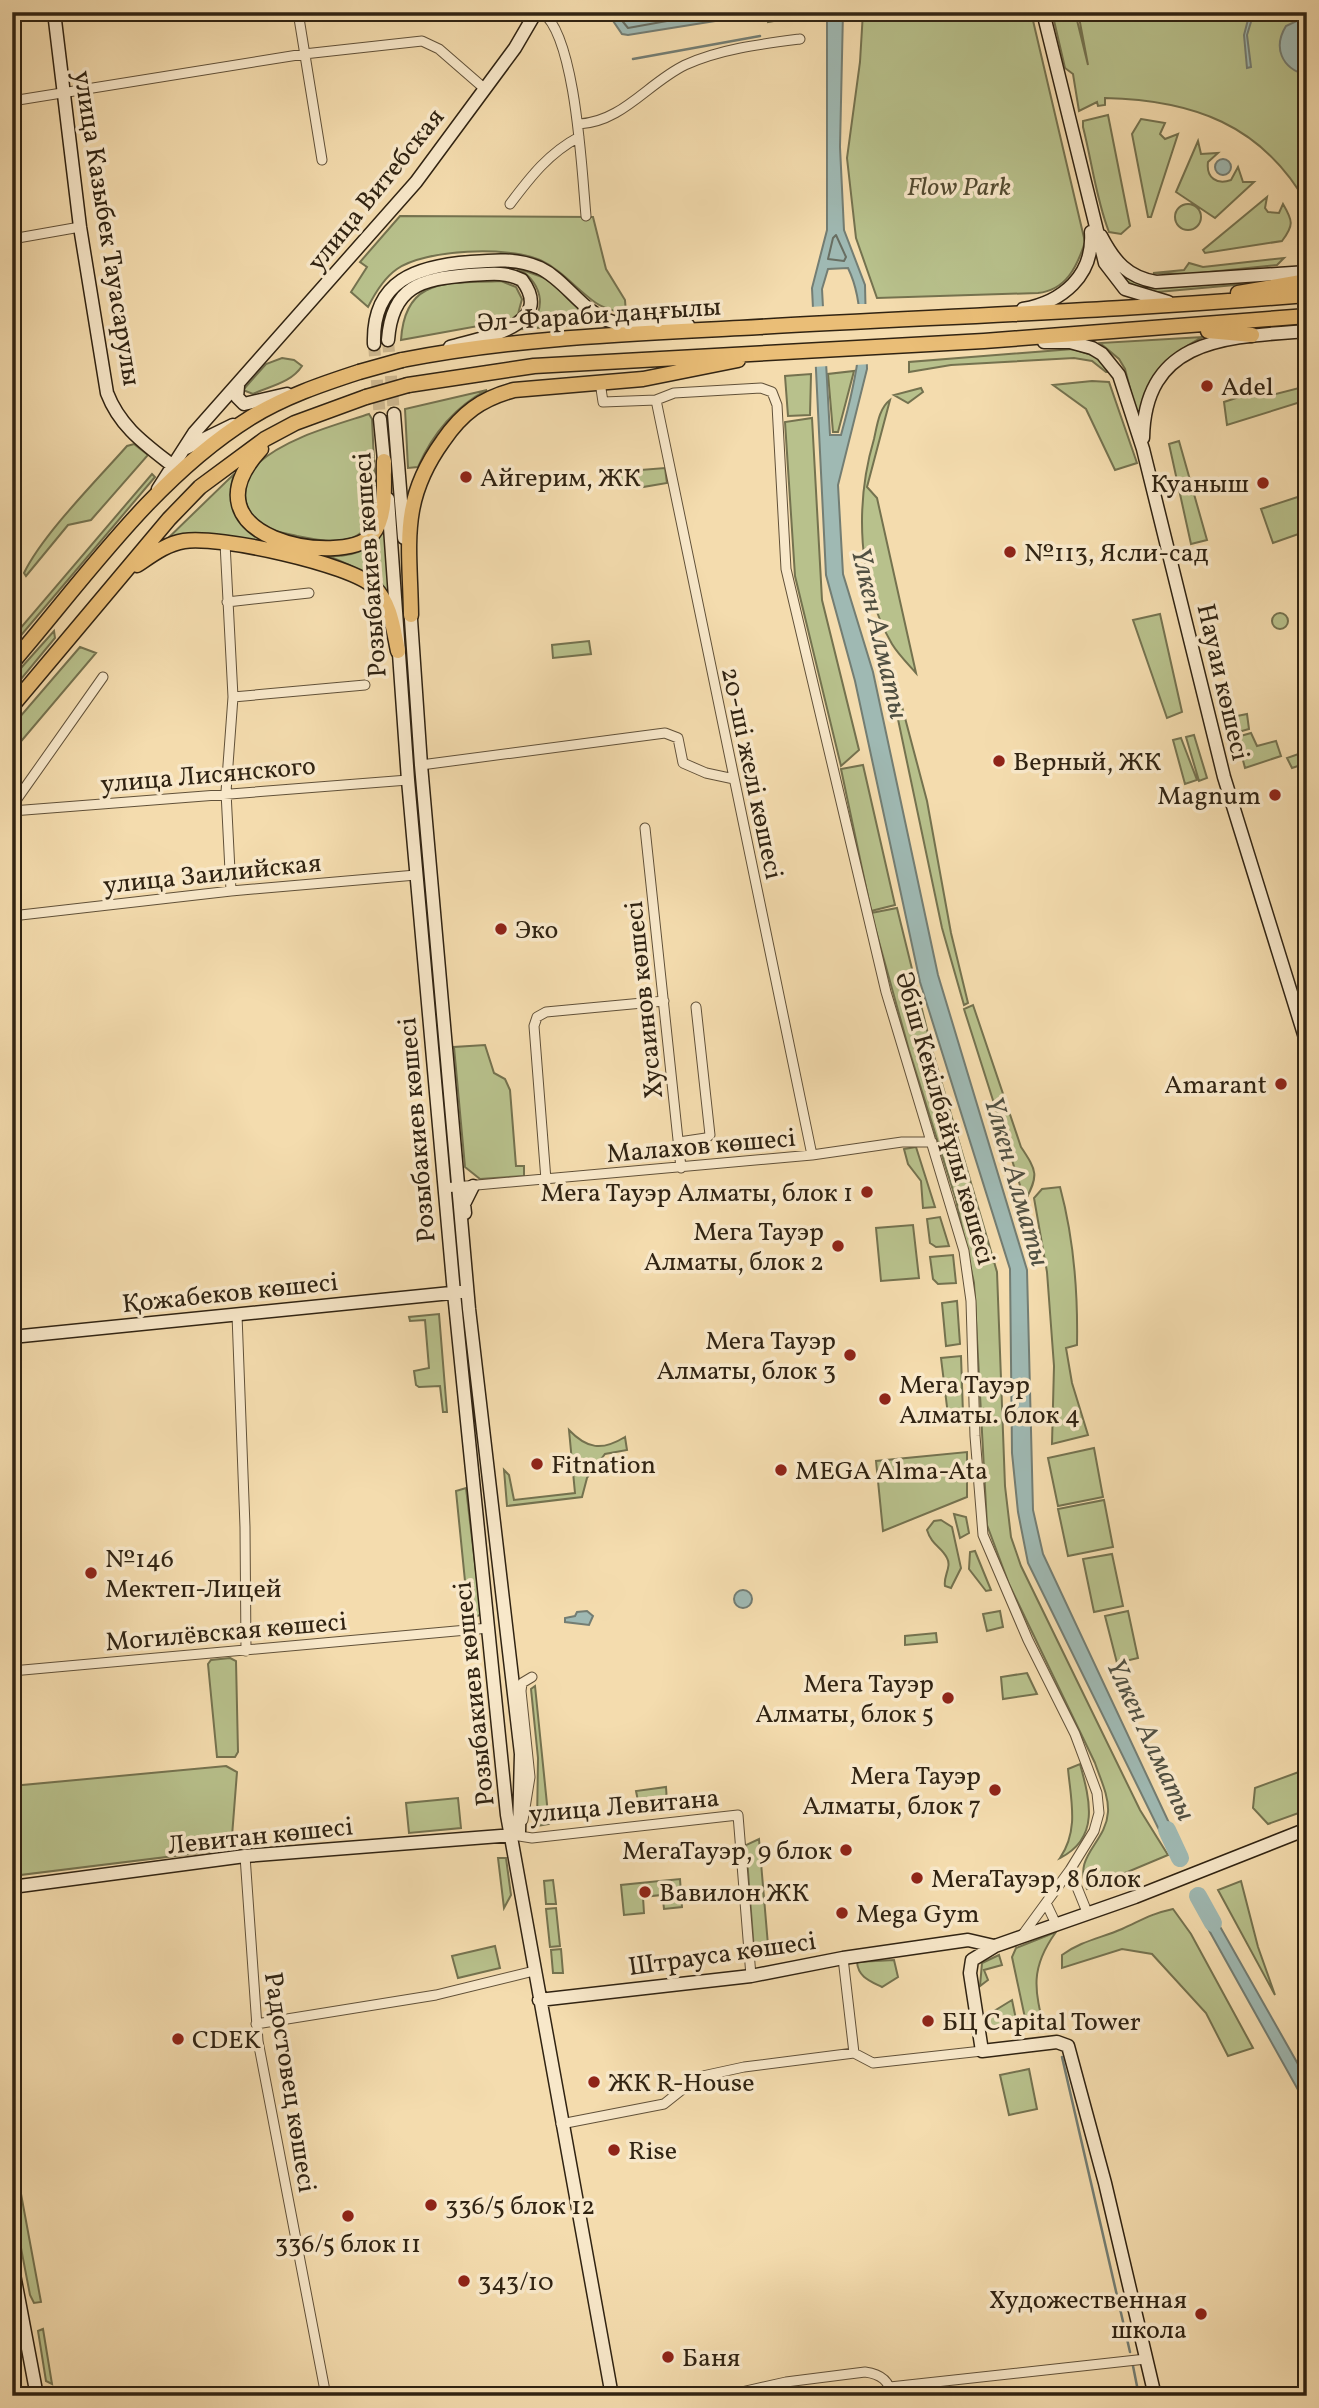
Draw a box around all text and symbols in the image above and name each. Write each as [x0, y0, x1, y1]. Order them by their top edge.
street label: улица Казыбек Тауасарулы [63, 68, 149, 389]
street label: улица Витебская [299, 101, 454, 280]
park label: Flow Park [907, 170, 1011, 206]
street label: Әл-Фараби даңғылы [476, 290, 722, 342]
place label: Adel [1221, 370, 1274, 406]
marker: Adel [1199, 378, 1215, 394]
street label: Розыбакиев көшесі [345, 451, 397, 679]
place label: Айгерим, ЖК [480, 461, 641, 497]
place label: Куаныш [1150, 467, 1249, 503]
marker: Айгерим, ЖК [458, 469, 474, 485]
marker: Куаныш [1255, 475, 1271, 491]
place label: №113, Ясли-сад [1024, 536, 1209, 572]
water label: Үлкен Алматы [840, 544, 917, 723]
marker: №113, Ясли-сад [1002, 544, 1018, 560]
street label: Науаи көшесі [1187, 600, 1258, 764]
street label: 20-ші желі көшесі [711, 664, 791, 883]
place label: Верный, ЖК [1013, 745, 1162, 781]
street label: улица Лисянского [99, 749, 317, 803]
marker: Верный, ЖК [991, 753, 1007, 769]
place label: Magnum [1157, 779, 1261, 815]
marker: Magnum [1267, 787, 1283, 803]
street label: улица Заилийская [101, 846, 323, 904]
street label: Хусаинов көшесі [617, 899, 673, 1100]
place label: Эко [515, 913, 558, 949]
marker: Эко [493, 921, 509, 937]
street label: Әбіш Кекілбайұлы көшесі [885, 968, 1003, 1269]
street label: Розыбакиев көшесі [390, 1016, 446, 1244]
place label: Amarant [1164, 1068, 1267, 1104]
marker: Amarant [1273, 1076, 1289, 1092]
water label: Үлкен Алматы [973, 1092, 1059, 1271]
street label: Малахов көшесі [605, 1121, 797, 1173]
place label: Мега Тауэр Алматы, блок 1 [541, 1176, 853, 1212]
marker: Мега Тауэр Алматы, блок 1 [859, 1184, 875, 1200]
place label: Мега Тауэр Алматы, блок 2 [644, 1215, 824, 1281]
marker: Мега Тауэр Алматы, блок 2 [830, 1238, 846, 1254]
street label: Қожабеков көшесі [120, 1265, 340, 1323]
place label: Мега Тауэр Алматы, блок 3 [656, 1324, 836, 1390]
marker: Мега Тауэр Алматы, блок 3 [842, 1347, 858, 1363]
place label: Мега Тауэр Алматы. блок 4 [899, 1368, 1080, 1434]
marker: Мега Тауэр Алматы. блок 4 [877, 1391, 893, 1407]
place label: Fitnation [551, 1448, 656, 1484]
place label: MEGA Alma-Ata [795, 1454, 988, 1490]
marker: Fitnation [529, 1456, 545, 1472]
marker: MEGA Alma-Ata [773, 1462, 789, 1478]
place label: №146 Мектеп-Лицей [105, 1542, 282, 1608]
marker: №146 Мектеп-Лицей [83, 1565, 99, 1581]
street label: Розыбакиев көшесі [445, 1580, 505, 1808]
street label: Могилёвская көшесі [104, 1605, 348, 1661]
water label: Үлкен Алматы [1095, 1652, 1204, 1828]
place label: Мега Тауэр Алматы, блок 5 [755, 1667, 934, 1733]
marker: Мега Тауэр Алматы, блок 5 [940, 1690, 956, 1706]
place label: Мега Тауэр Алматы, блок 7 [802, 1759, 981, 1825]
street label: улица Левитана [527, 1781, 721, 1833]
marker: Мега Тауэр Алматы, блок 7 [987, 1782, 1003, 1798]
street label: Левитан көшесі [166, 1809, 355, 1865]
place label: МегаТауэр, 9 блок [622, 1834, 832, 1870]
marker: МегаТауэр, 9 блок [838, 1842, 854, 1858]
place label: МегаТауэр, 8 блок [931, 1862, 1141, 1898]
marker: МегаТауэр, 8 блок [909, 1870, 925, 1886]
place label: Вавилон ЖК [659, 1876, 809, 1912]
marker: Вавилон ЖК [637, 1884, 653, 1900]
place label: Mega Gym [856, 1897, 980, 1933]
marker: Mega Gym [834, 1905, 850, 1921]
street label: Штрауса көшесі [626, 1924, 819, 1986]
street label: Радостовец көшесі [254, 1970, 324, 2195]
place label: БЦ Capital Tower [942, 2005, 1141, 2041]
marker: БЦ Capital Tower [920, 2013, 936, 2029]
place label: CDEK [192, 2023, 262, 2059]
marker: CDEK [170, 2031, 186, 2047]
place label: ЖК R-House [608, 2066, 754, 2102]
marker: ЖК R-House [586, 2074, 602, 2090]
place label: Rise [628, 2134, 677, 2170]
marker: Rise [606, 2142, 622, 2158]
place label: 336/5 блок 12 [445, 2189, 595, 2225]
marker: 336/5 блок 12 [423, 2197, 439, 2213]
marker: 336/5 блок 11 [340, 2208, 356, 2224]
place label: 336/5 блок 11 [275, 2227, 421, 2263]
place label: 343/10 [478, 2265, 554, 2301]
marker: 343/10 [456, 2273, 472, 2289]
place label: Художественная школа [989, 2283, 1187, 2349]
marker: Художественная школа [1193, 2306, 1209, 2322]
place label: Баня [682, 2341, 740, 2377]
marker: Баня [660, 2349, 676, 2365]

